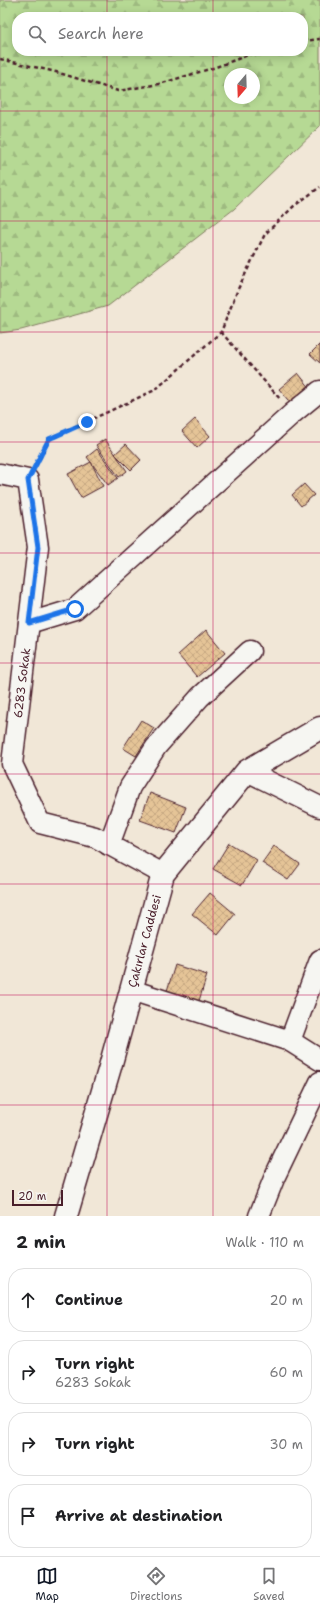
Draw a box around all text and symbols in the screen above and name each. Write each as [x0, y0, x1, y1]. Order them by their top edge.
search box [12, 12, 308, 56]
icon: search [26, 23, 48, 45]
text: Search here [58, 24, 144, 44]
north arrow [224, 68, 260, 104]
route end [78, 413, 96, 431]
route start [66, 600, 84, 618]
street label: 6283 Sokak [10, 647, 34, 719]
street label: Çakırlar Caddesi [124, 893, 165, 989]
scale bar [12, 1188, 63, 1207]
text: 20 m [18, 1189, 46, 1204]
text: 2 min [16, 1231, 66, 1253]
text: Walk · 110 m [225, 1234, 304, 1251]
icon: ahead [17, 1289, 39, 1311]
text: Continue [55, 1290, 123, 1310]
text: 20 m [270, 1292, 303, 1309]
text: Turn right [55, 1354, 135, 1374]
icon: right [17, 1361, 39, 1383]
text: 60 m [270, 1364, 303, 1381]
text: 6283 Sokak [55, 1374, 131, 1391]
icon: right [17, 1433, 39, 1455]
text: Turn right [55, 1434, 135, 1454]
text: 30 m [269, 1436, 303, 1453]
icon: arrive [17, 1505, 39, 1527]
text: Arrive at destination [55, 1506, 223, 1526]
tab: Map [35, 1565, 59, 1604]
tab: Directions [130, 1565, 182, 1604]
tab: Saved [253, 1565, 285, 1604]

